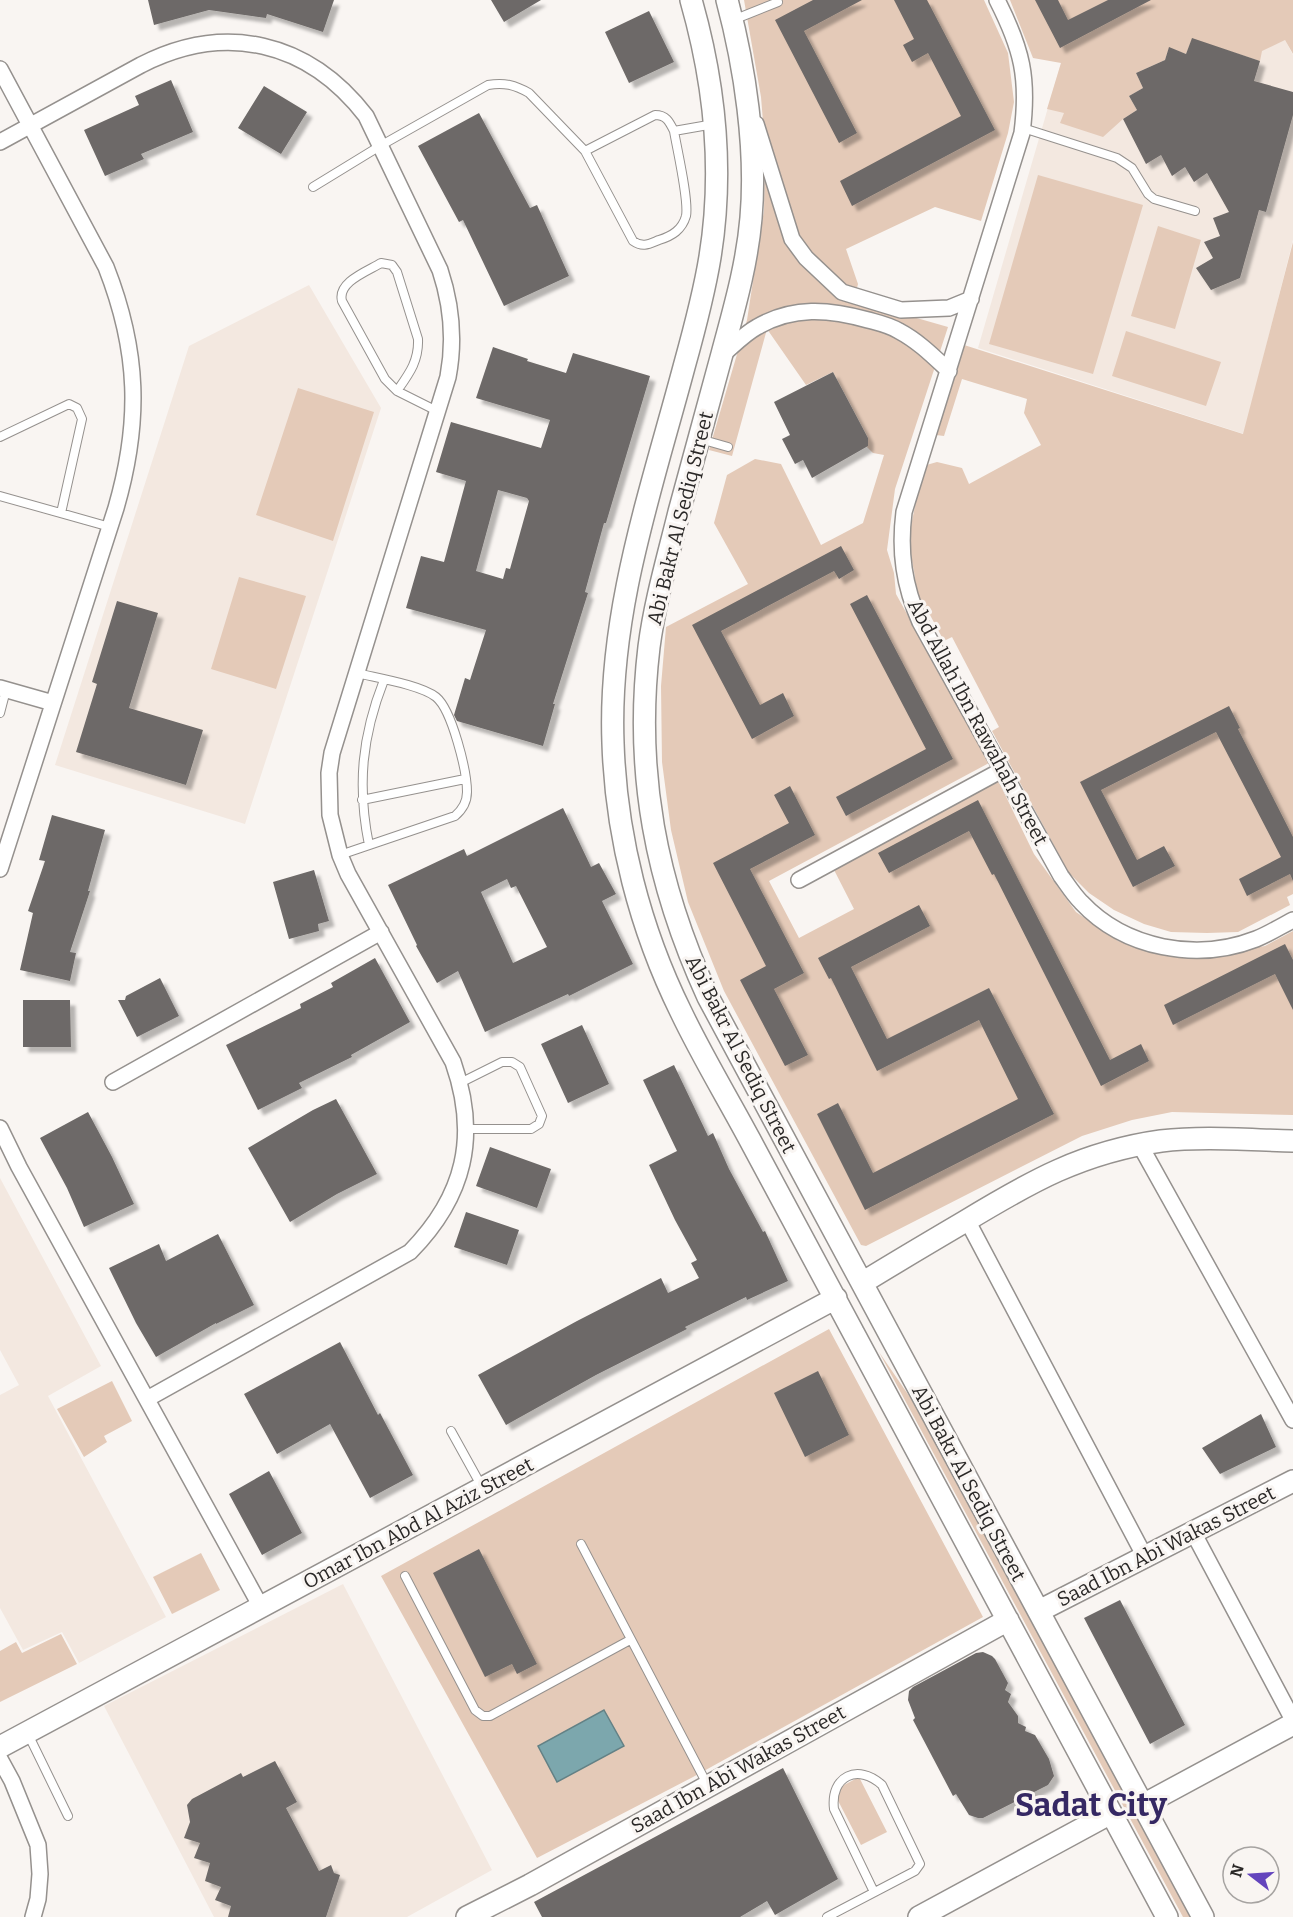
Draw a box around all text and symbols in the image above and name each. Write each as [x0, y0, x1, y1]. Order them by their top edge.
street label: Abi Bakr Al Sediq Street [642, 409, 718, 627]
street label: Abd Allah Ibn Rawahah Street [903, 595, 1053, 849]
street label: Abi Bakr Al Sediq Street [681, 951, 801, 1157]
street label: Abi Bakr Al Sediq Street [907, 1381, 1031, 1585]
street label: Omar Ibn Abd Al Aziz Street [299, 1452, 537, 1594]
street label: Saad Ibn Abi Wakas Street [1053, 1480, 1279, 1612]
street label: Saad Ibn Abi Wakas Street [627, 1700, 849, 1838]
district label: Sadat City [1015, 1786, 1167, 1824]
north arrow [1221, 1845, 1281, 1905]
text: N [1226, 1862, 1248, 1879]

